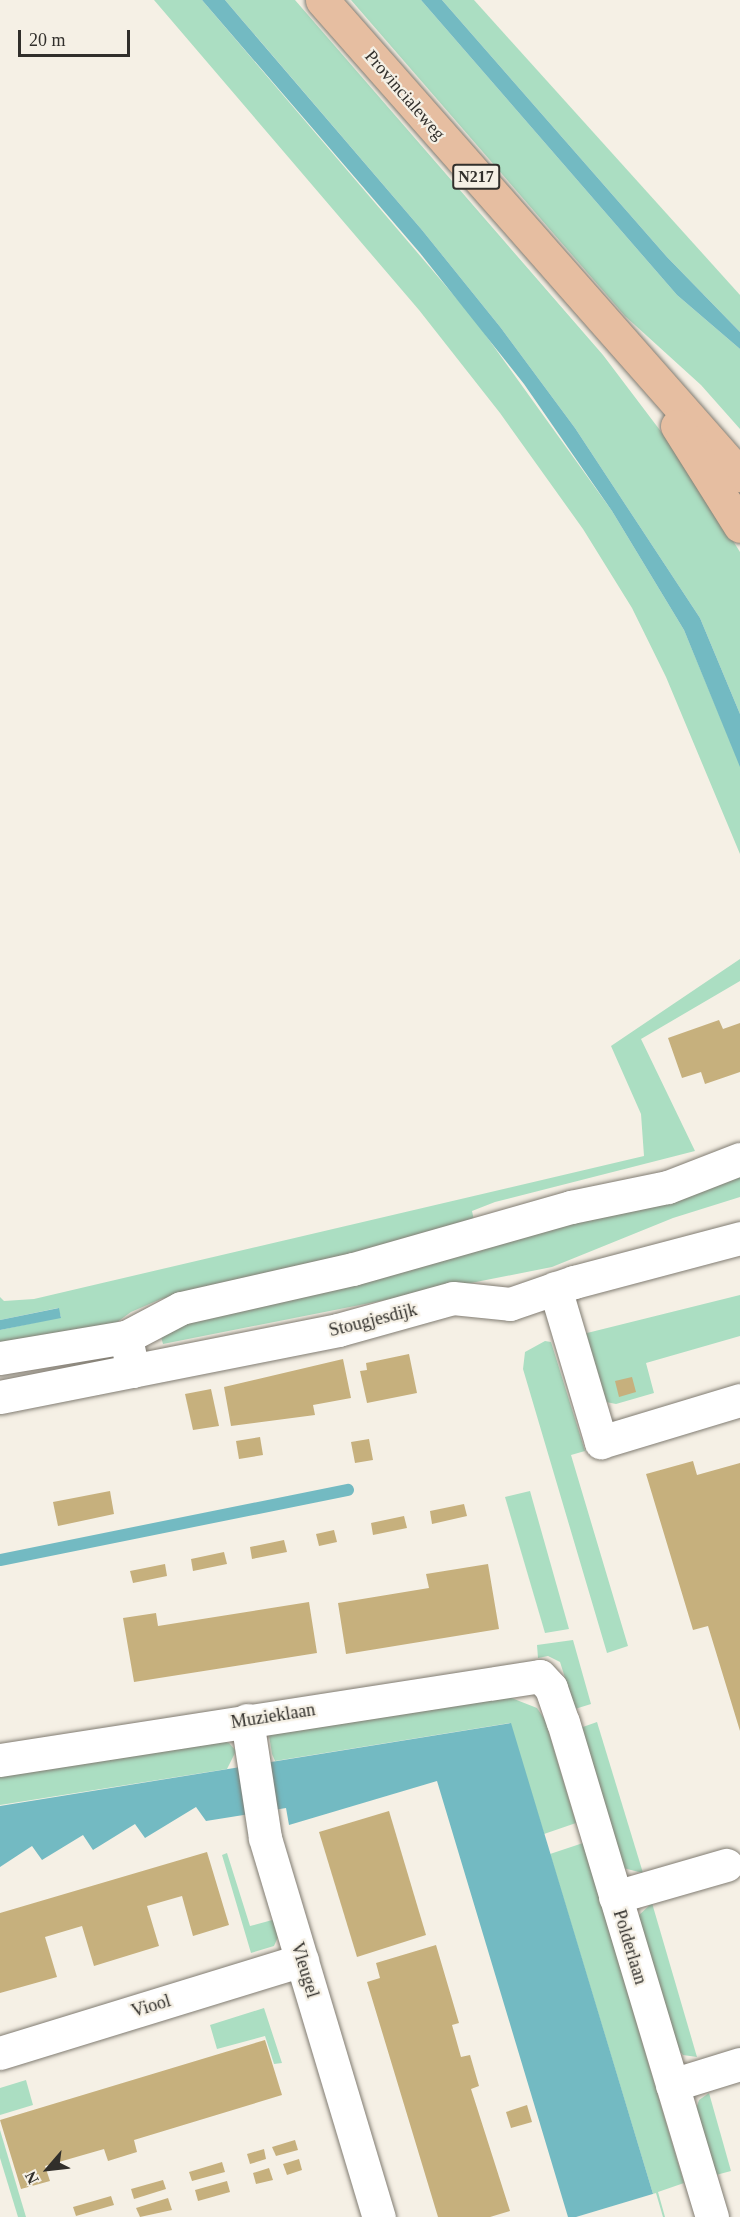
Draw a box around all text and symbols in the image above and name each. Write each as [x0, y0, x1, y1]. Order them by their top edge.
scale bar [21, 18, 134, 56]
text: 20 m [29, 30, 66, 50]
street label: Provincialeweg [360, 46, 450, 144]
road number: N217 [452, 164, 500, 190]
street label: Stougjesdijk [327, 1299, 419, 1341]
street label: Muzieklaan [229, 1699, 317, 1733]
street label: Polderlaan [608, 1907, 652, 1987]
street label: Vleugel [286, 1940, 324, 2000]
street label: Viool [129, 1990, 173, 2022]
north arrow [18, 2139, 78, 2199]
text: N [21, 2169, 42, 2187]

